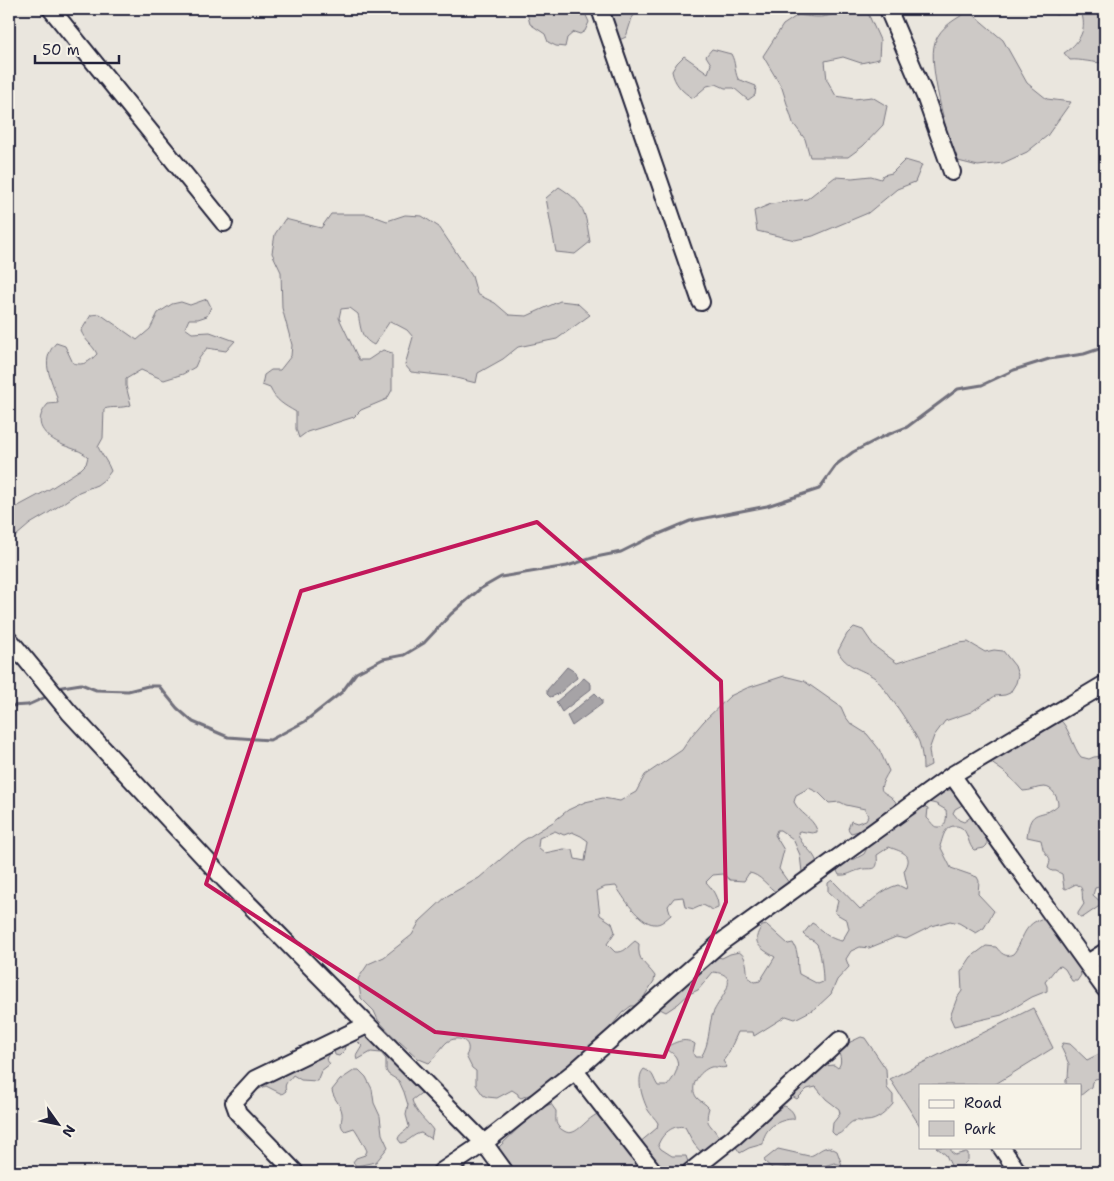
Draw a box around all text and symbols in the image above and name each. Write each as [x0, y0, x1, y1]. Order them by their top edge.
scale bar [35, 32, 119, 64]
text: 50 m [42, 40, 80, 60]
legend [919, 1084, 1082, 1148]
text: Road [964, 1093, 1002, 1113]
north arrow [32, 1098, 82, 1148]
text: Park [964, 1119, 996, 1139]
text: N [58, 1122, 79, 1141]

